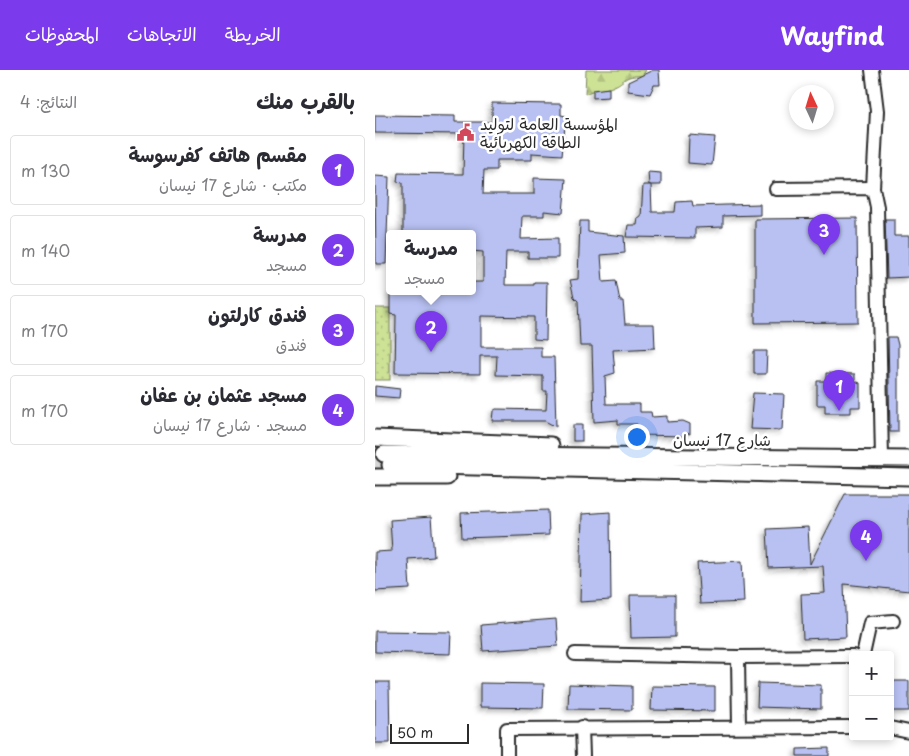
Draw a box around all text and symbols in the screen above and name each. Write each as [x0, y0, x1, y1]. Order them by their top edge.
text: Wayfind [780, 17, 884, 53]
text: المحفوظات [25, 20, 99, 47]
text: الاتجاهات [127, 20, 197, 47]
text: الخريطة [225, 20, 281, 47]
text: بالقرب منك [256, 84, 355, 116]
north arrow [789, 85, 834, 130]
text: النتائج: 4 [20, 89, 77, 113]
place label: المؤسسة العامة لتوليد الطاقة الكهربائية [480, 111, 618, 153]
public building icon: المؤسسة العامة لتوليد الطاقة الكهربائية [456, 122, 476, 142]
text: مقسم هاتف كفرسوسة [128, 140, 307, 168]
text: 130 m [21, 158, 70, 182]
text: 1 [334, 158, 342, 182]
text: مكتب · شارع 17 نيسان [159, 172, 307, 196]
pin: 3 [808, 214, 840, 255]
text: مدرسة [253, 220, 307, 248]
popup [386, 230, 476, 295]
text: مدرسة [404, 233, 458, 261]
text: 140 m [21, 238, 70, 262]
text: 2 [332, 238, 344, 262]
text: مسجد [266, 252, 307, 276]
text: مسجد [404, 265, 445, 289]
text: فندق كارلتون [208, 300, 307, 328]
pin: 2 [415, 311, 447, 352]
text: 170 m [21, 318, 68, 342]
text: 3 [333, 318, 343, 342]
text: فندق [276, 332, 307, 356]
pin: 1 [823, 370, 855, 411]
text: مسجد عثمان بن عفان [140, 380, 307, 408]
text: 170 m [21, 398, 68, 422]
text: 4 [333, 398, 343, 422]
text: مسجد · شارع 17 نيسان [153, 412, 307, 436]
your location [624, 424, 650, 450]
street label: شارع 17 نيسان [673, 427, 771, 452]
pin: 4 [850, 520, 882, 561]
map controls [849, 651, 894, 741]
button: + [849, 651, 894, 696]
button: − [849, 696, 894, 741]
scale bar [390, 721, 469, 744]
text: 50 m [397, 722, 433, 743]

